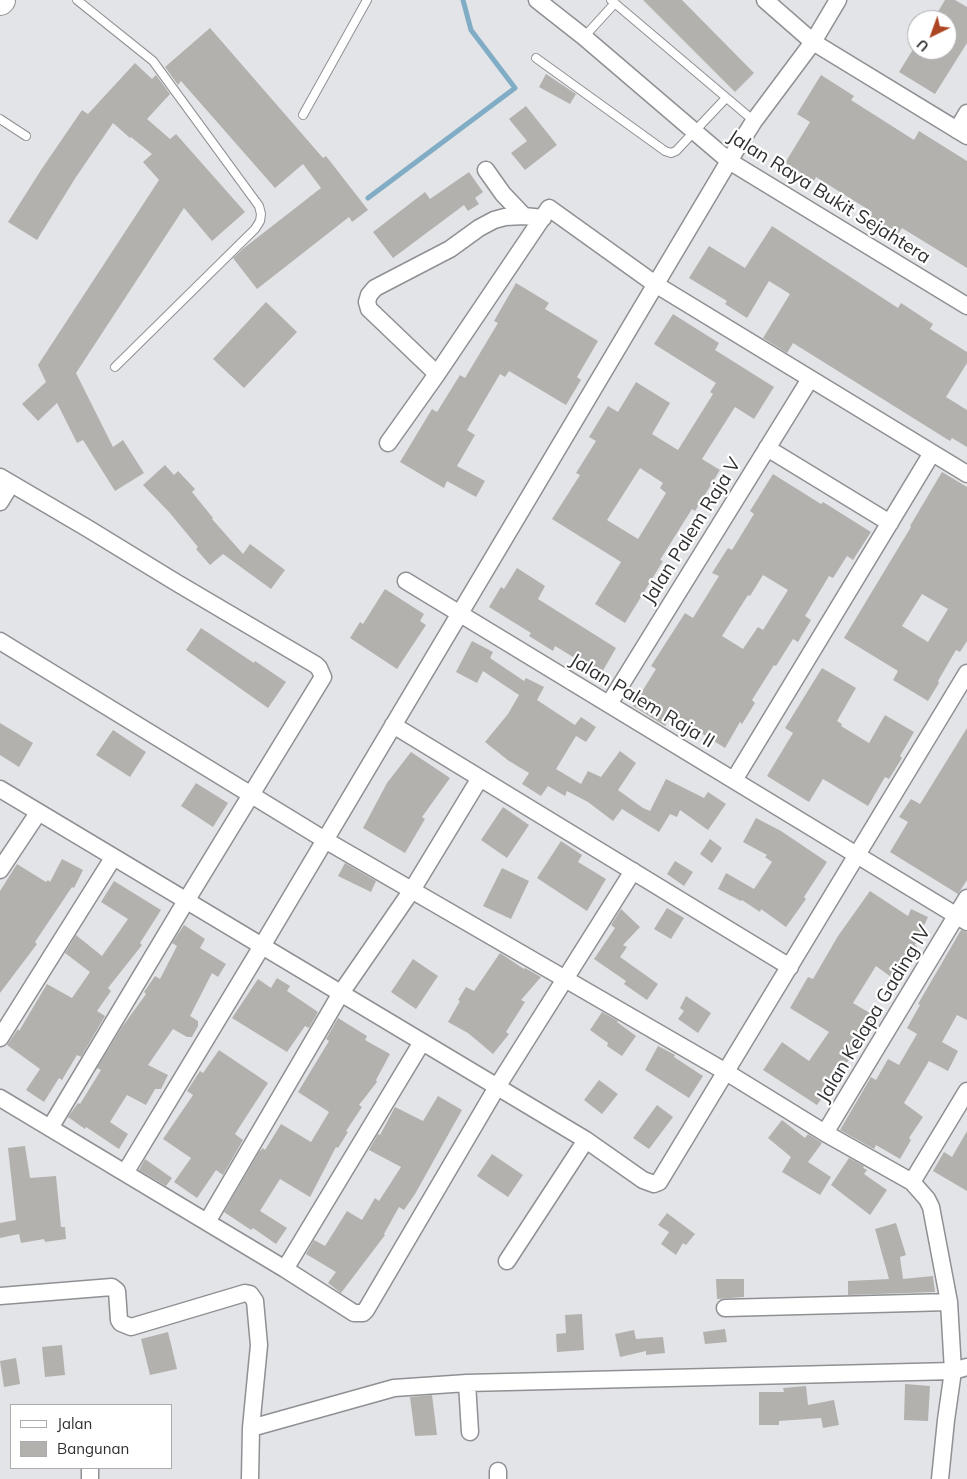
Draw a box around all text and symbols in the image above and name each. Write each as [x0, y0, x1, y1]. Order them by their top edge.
north arrow [907, 10, 957, 60]
text: U [913, 35, 933, 56]
street label: Jalan Raya Bukit Sejahtera [724, 125, 934, 269]
street label: Jalan Palem Raja V [638, 454, 746, 608]
street label: Jalan Palem Raja II [566, 649, 718, 753]
street label: Jalan Kelapa Gading IV [812, 921, 936, 1107]
legend [10, 1404, 172, 1469]
text: Jalan [57, 1414, 92, 1433]
text: Bangunan [57, 1439, 129, 1458]

